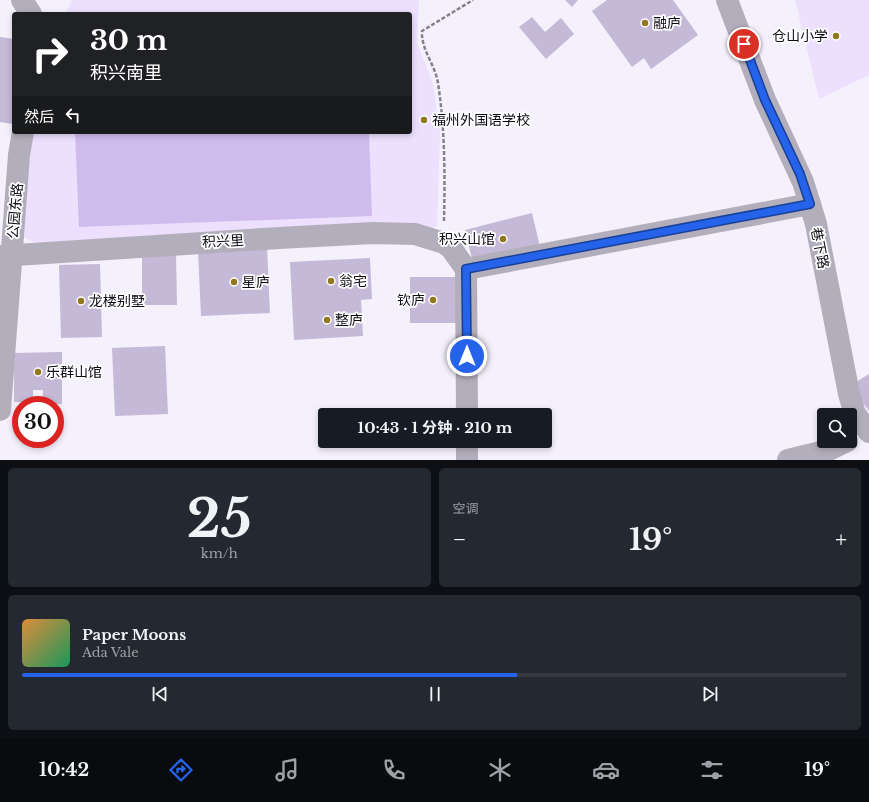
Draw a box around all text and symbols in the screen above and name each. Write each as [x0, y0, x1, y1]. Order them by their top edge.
place label: 融庐 [653, 14, 681, 32]
marker: 融庐 [640, 18, 650, 28]
text: 30 m [90, 23, 167, 58]
pin [727, 27, 761, 61]
place label: 仓山小学 [772, 27, 828, 45]
icon: right [24, 28, 76, 80]
marker: 仓山小学 [831, 31, 841, 41]
icon: arrive [733, 33, 755, 55]
text: 积兴南里 [90, 62, 162, 84]
icon: left [62, 104, 84, 126]
text: 然后 [24, 107, 54, 126]
place label: 福州外国语学校 [432, 111, 530, 129]
marker: 福州外国语学校 [419, 115, 429, 125]
street label: 公园东路 [4, 182, 26, 240]
street label: 巷下路 [807, 226, 833, 270]
place label: 积兴山馆 [439, 230, 495, 248]
street label: 积兴里 [202, 231, 244, 251]
marker: 积兴山馆 [498, 234, 508, 244]
place label: 翁宅 [339, 272, 367, 290]
place label: 星庐 [242, 273, 270, 291]
marker: 翁宅 [326, 276, 336, 286]
marker: 星庐 [229, 277, 239, 287]
place label: 钦庐 [397, 291, 425, 309]
place label: 龙楼别墅 [89, 292, 145, 310]
marker: 钦庐 [428, 295, 438, 305]
marker: 龙楼别墅 [76, 296, 86, 306]
place label: 整庐 [335, 311, 363, 329]
marker: 整庐 [322, 315, 332, 325]
position arrow [446, 335, 488, 377]
place label: 乐群山馆 [46, 363, 102, 381]
marker: 乐群山馆 [33, 367, 43, 377]
speed limit sign: 30 [12, 396, 64, 448]
map controls [817, 408, 857, 448]
button: search [817, 408, 857, 448]
text: 10:43 · 1 分钟 · 210 m [358, 418, 512, 437]
text: 25 [187, 487, 252, 551]
text: 空调 [453, 500, 479, 517]
text: 19° [629, 521, 672, 558]
text: − [453, 526, 466, 553]
text: + [835, 526, 847, 553]
text: km/h [201, 545, 238, 562]
text: Paper Moons [82, 625, 186, 644]
text: Ada Vale [82, 644, 139, 661]
icon: previous [149, 683, 171, 705]
icon: pause [424, 683, 446, 705]
icon: next [699, 683, 721, 705]
icon: directions [167, 756, 195, 784]
icon: music [273, 756, 301, 784]
icon: phone [380, 756, 408, 784]
icon: climate [486, 756, 514, 784]
icon: car [592, 756, 620, 784]
icon: filters [698, 756, 726, 784]
text: 10:42 [39, 759, 89, 781]
text: 19° [804, 759, 830, 781]

